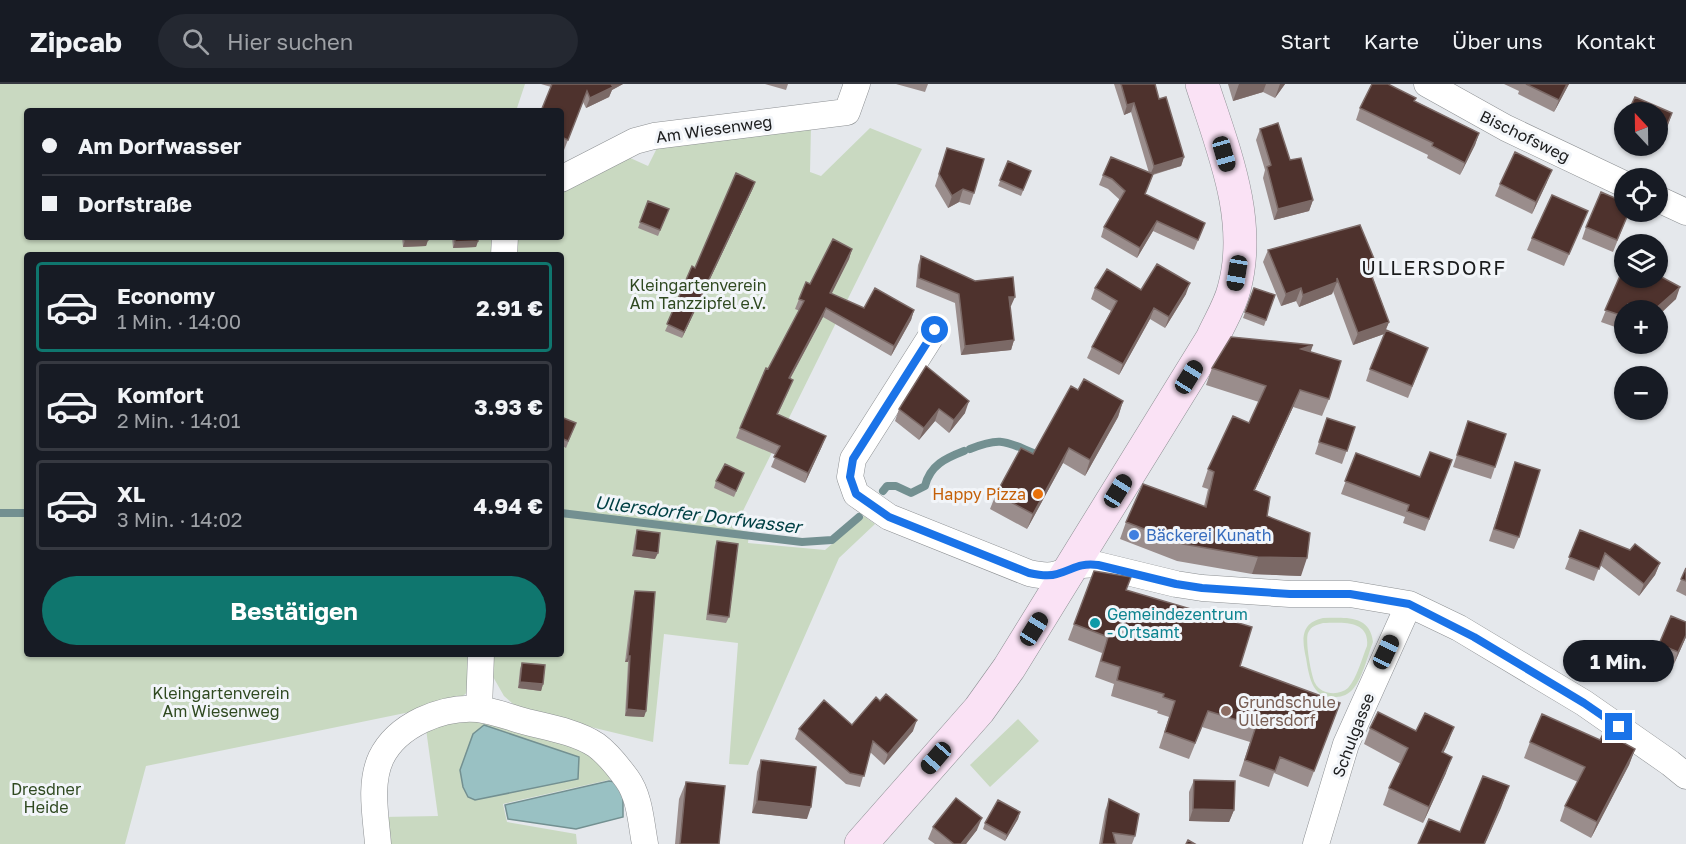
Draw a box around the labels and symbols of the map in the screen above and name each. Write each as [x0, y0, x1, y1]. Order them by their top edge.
north arrow [1614, 102, 1668, 156]
street label: Bischofsweg [1477, 106, 1573, 166]
street label: Am Wiesenweg [655, 111, 773, 147]
car [1210, 134, 1238, 174]
car [1225, 254, 1249, 292]
district label: ULLERSDORF [1361, 255, 1507, 279]
park label: Kleingartenverein Am Tanzzipfel e.V. [629, 275, 767, 313]
route start [921, 316, 948, 343]
car [1172, 357, 1206, 397]
car [1101, 471, 1135, 511]
place label: Happy Pizza [932, 484, 1026, 504]
marker: Happy Pizza [1031, 487, 1045, 501]
water label: Ullersdorfer Dorfwasser [594, 490, 805, 538]
place label: Bäckerei Kunath [1146, 525, 1272, 545]
marker: Bäckerei Kunath [1127, 528, 1141, 542]
place label: Gemeindezentrum - Ortsamt [1107, 604, 1248, 642]
car [1017, 609, 1051, 649]
marker: Gemeindezentrum - Ortsamt [1088, 616, 1102, 630]
car [1370, 632, 1402, 672]
callout: 1 Min. [1564, 640, 1674, 682]
park label: Kleingartenverein Am Wiesenweg [152, 683, 290, 721]
street label: Schulgasse [1328, 690, 1378, 780]
place label: Grundschule Ullersdorf [1238, 692, 1336, 730]
marker: Grundschule Ullersdorf [1219, 704, 1233, 718]
route end [1605, 713, 1632, 740]
car [917, 739, 955, 777]
park label: Dresdner Heide [11, 779, 81, 817]

